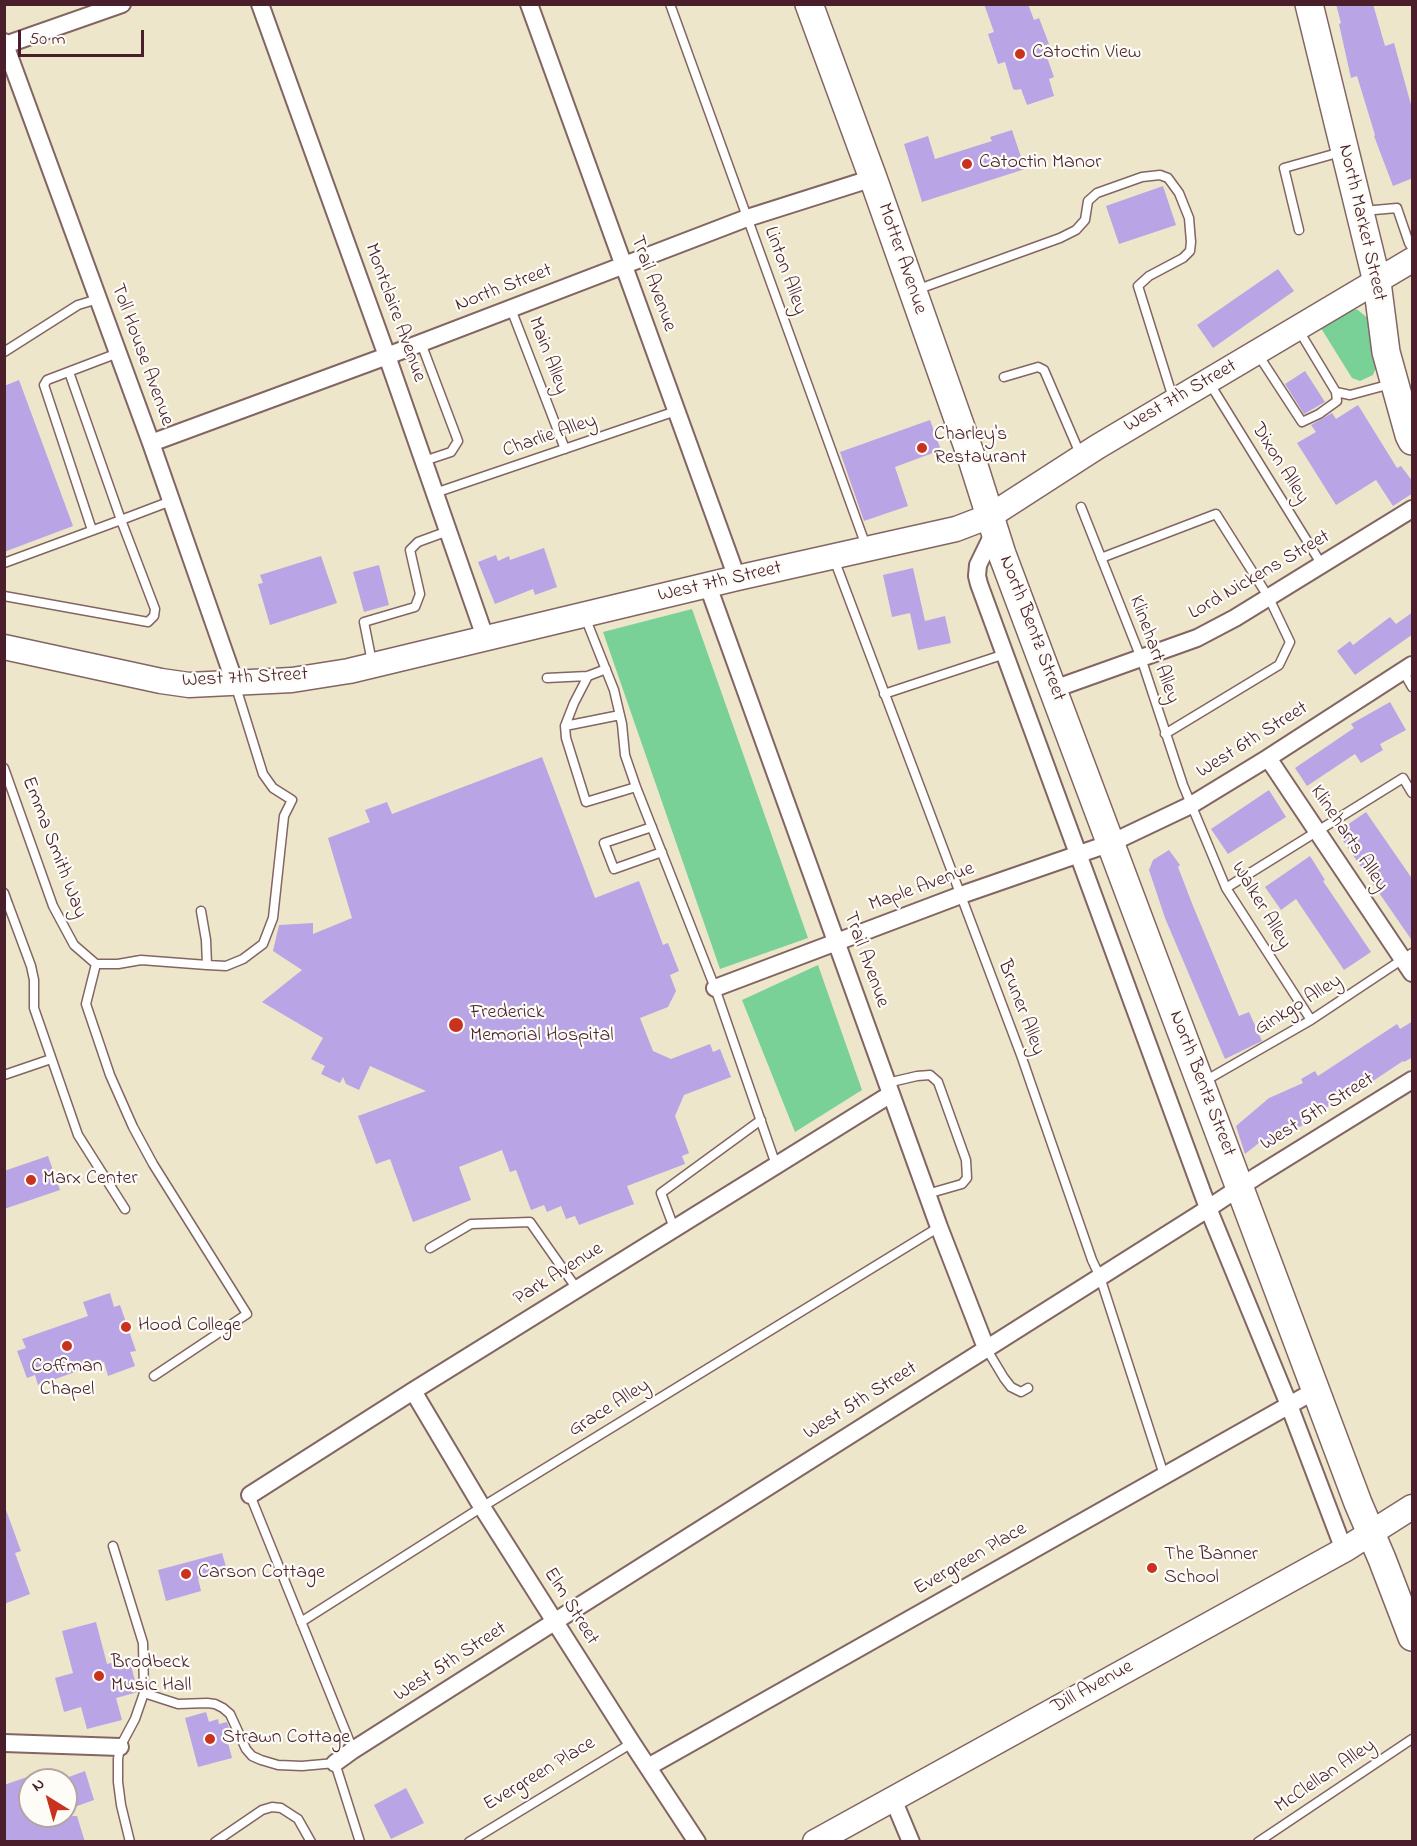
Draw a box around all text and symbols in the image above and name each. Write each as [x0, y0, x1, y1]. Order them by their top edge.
scale bar [21, 18, 147, 56]
text: 50 m [29, 27, 66, 53]
place label: Catoctin View [1032, 42, 1141, 66]
marker: Catoctin View [1013, 47, 1027, 61]
street label: North Market Street [1331, 142, 1391, 304]
place label: Catoctin Manor [979, 152, 1101, 176]
marker: Catoctin Manor [960, 157, 974, 171]
street label: Motter Avenue [871, 200, 931, 318]
street label: Linton Alley [757, 224, 811, 318]
street label: Trail Avenue [624, 233, 680, 335]
street label: Montclaire Avenue [358, 240, 430, 386]
street label: North Street [452, 260, 556, 318]
street label: Toll House Avenue [104, 281, 178, 429]
street label: Main Alley [521, 314, 573, 398]
street label: West 7th Street [1120, 355, 1242, 439]
street label: Charlie Alley [500, 410, 600, 464]
street label: Dixon Alley [1245, 419, 1313, 509]
place label: Charley's Restaurant [934, 424, 1027, 471]
marker: Charley's Restaurant [915, 441, 929, 455]
street label: Lord Nickens Street [1185, 526, 1335, 626]
street label: North Bentz Street [992, 553, 1070, 705]
street label: West 7th Street [656, 557, 784, 609]
street label: Klinehart Alley [1122, 593, 1184, 707]
street label: West 7th Street [181, 664, 309, 694]
street label: West 6th Street [1193, 697, 1313, 785]
street label: Emma Smith Way [15, 774, 91, 922]
street label: Klineharts Alley [1304, 781, 1392, 897]
street label: Maple Avenue [866, 858, 978, 918]
street label: Walker Alley [1225, 858, 1295, 954]
street label: Trail Avenue [837, 909, 893, 1011]
street label: Bruner Alley [991, 957, 1049, 1059]
street label: Ginkgo Alley [1251, 970, 1347, 1042]
place label: Frederick Memorial Hospital [470, 1002, 614, 1049]
street label: North Bentz Street [1162, 1008, 1240, 1160]
marker: Frederick Memorial Hospital [447, 1016, 465, 1034]
street label: West 5th Street [1257, 1069, 1379, 1157]
place label: Marx Center [43, 1168, 138, 1192]
marker: Marx Center [24, 1173, 38, 1187]
street label: Park Avenue [510, 1238, 608, 1312]
place label: Hood College [138, 1315, 241, 1339]
marker: Hood College [119, 1320, 133, 1334]
marker: Coffman Chapel [60, 1339, 74, 1353]
place label: Coffman Chapel [31, 1356, 103, 1403]
street label: West 5th Street [800, 1358, 922, 1446]
street label: Grace Alley [565, 1375, 655, 1443]
street label: Evergreen Place [910, 1518, 1032, 1602]
place label: The Banner School [1164, 1544, 1258, 1591]
marker: The Banner School [1145, 1561, 1159, 1575]
place label: Carson Cottage [198, 1562, 325, 1586]
street label: Elm Street [537, 1564, 603, 1650]
marker: Carson Cottage [179, 1567, 193, 1581]
street label: West 5th Street [390, 1618, 512, 1708]
place label: Brodbeck Music Hall [111, 1652, 191, 1699]
street label: Dill Avenue [1048, 1656, 1138, 1720]
marker: Brodbeck Music Hall [92, 1669, 106, 1683]
place label: Strawn Cottage [222, 1727, 350, 1751]
marker: Strawn Cottage [203, 1732, 217, 1746]
street label: Evergreen Place [480, 1732, 600, 1818]
street label: McClellan Alley [1271, 1735, 1381, 1819]
north arrow [18, 1768, 78, 1828]
text: N [27, 1772, 50, 1798]

